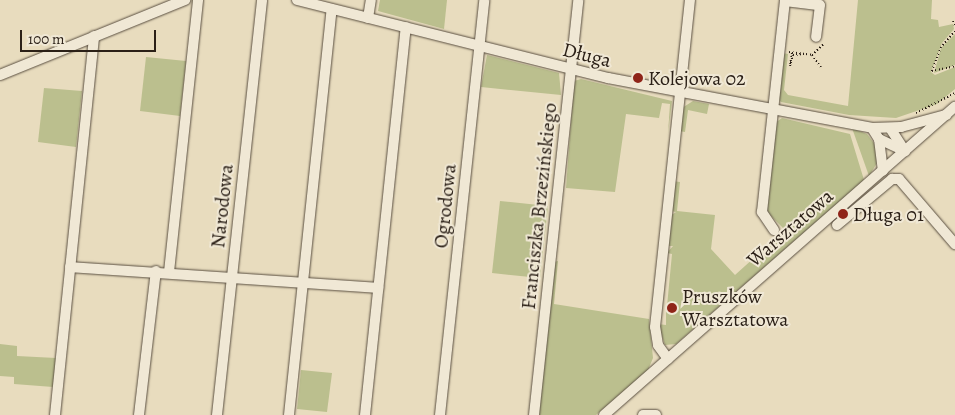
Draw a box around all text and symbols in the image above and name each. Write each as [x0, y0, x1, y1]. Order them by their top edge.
scale bar [22, 20, 159, 52]
text: 100 m [28, 29, 65, 49]
street label: Długa [560, 37, 614, 73]
place label: Kolejowa 02 [648, 66, 746, 90]
marker: Kolejowa 02 [632, 72, 644, 84]
street label: Franciszka Brzezińskiego [516, 101, 562, 311]
street label: Narodowa [206, 163, 238, 249]
street label: Ogrodowa [429, 163, 461, 249]
street label: Warsztatowa [742, 184, 838, 272]
place label: Długa 01 [853, 202, 924, 226]
marker: Długa 01 [837, 208, 849, 220]
place label: Pruszków Warsztatowa [682, 284, 789, 331]
marker: Pruszków Warsztatowa [666, 302, 678, 314]

